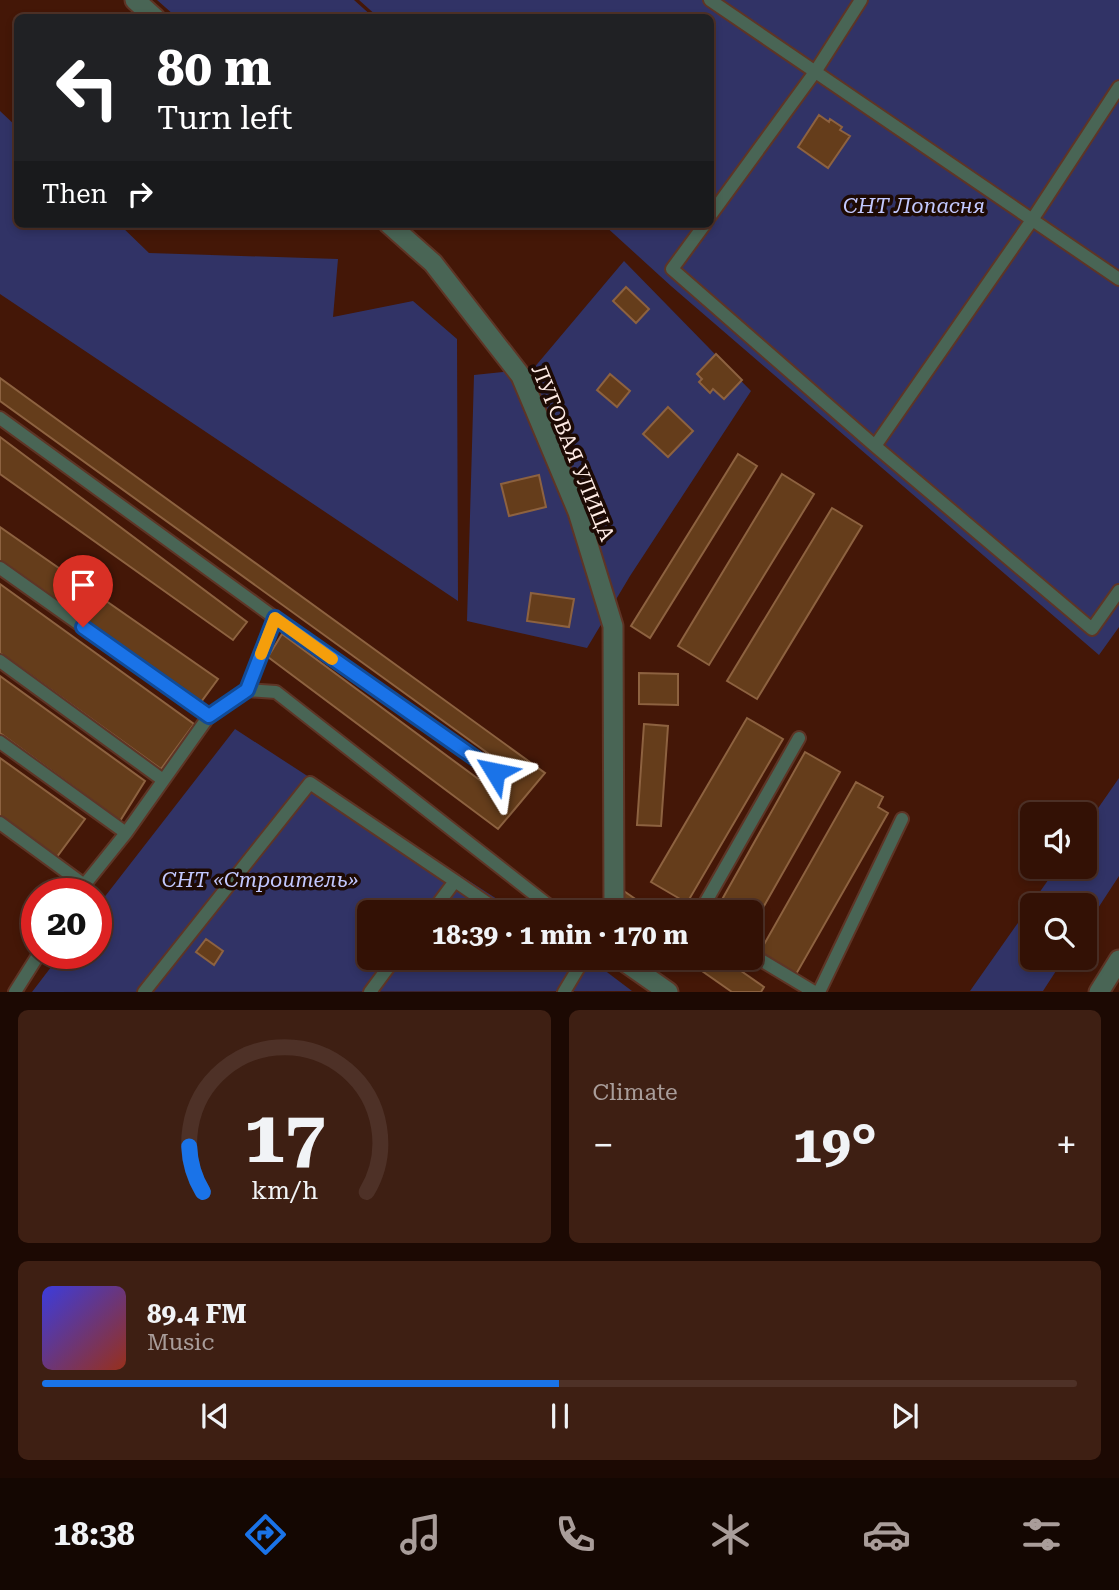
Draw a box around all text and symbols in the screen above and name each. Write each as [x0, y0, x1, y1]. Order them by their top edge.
text: 80 m [157, 40, 272, 97]
icon: left [42, 42, 133, 133]
text: Turn left [157, 99, 292, 137]
icon: right [121, 175, 159, 213]
text: Then [42, 179, 107, 209]
park label: СНТ Лопасня [843, 194, 985, 218]
street label: ЛУГОВАЯ УЛИЦА [527, 361, 619, 545]
pin [53, 555, 113, 627]
icon: arrive [64, 566, 102, 604]
position arrow [458, 735, 532, 809]
map controls [1020, 802, 1097, 970]
button: sound [1020, 802, 1097, 879]
park label: СНТ «Строитель» [162, 868, 358, 892]
speed limit sign: 20 [21, 878, 112, 969]
button: search [1020, 893, 1097, 970]
text: 18:39 · 1 min · 170 m [432, 920, 688, 950]
text: Climate [593, 1079, 678, 1106]
text: 17 [243, 1096, 325, 1181]
text: 19° [793, 1114, 877, 1175]
text: − [593, 1123, 614, 1167]
text: + [1056, 1123, 1077, 1167]
text: km/h [251, 1176, 318, 1205]
text: 89.4 FM [147, 1299, 247, 1329]
text: Music [147, 1329, 214, 1356]
icon: previous [196, 1397, 234, 1435]
icon: pause [541, 1397, 579, 1435]
icon: next [886, 1397, 924, 1435]
icon: directions [241, 1510, 290, 1559]
icon: music [396, 1510, 445, 1559]
icon: phone [551, 1510, 600, 1559]
icon: climate [706, 1510, 755, 1559]
icon: car [862, 1510, 911, 1559]
icon: filters [1017, 1510, 1066, 1559]
text: 18:38 [53, 1515, 135, 1553]

